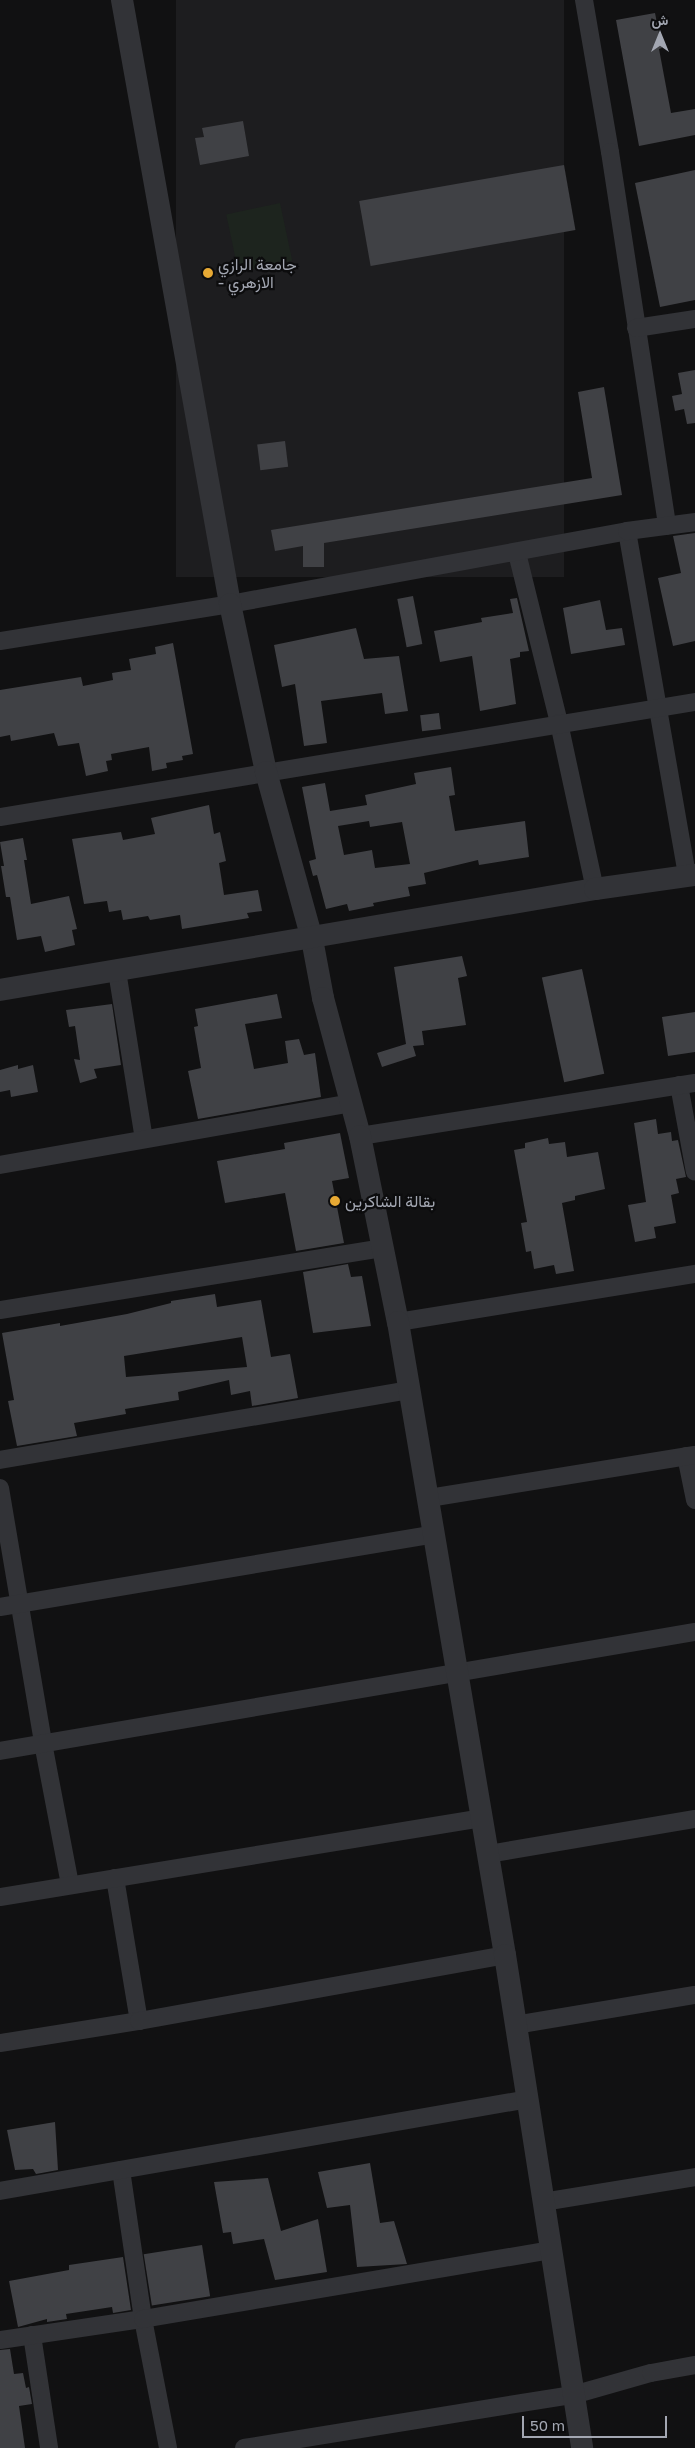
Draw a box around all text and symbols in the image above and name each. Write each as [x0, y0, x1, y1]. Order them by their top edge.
north arrow [635, 10, 685, 60]
text: ش [652, 11, 668, 28]
place label: جامعة الرازي - الازهري [218, 254, 297, 292]
marker: جامعة الرازي - الازهري [202, 267, 214, 279]
place label: بقالة الشاكرين [345, 1191, 435, 1211]
marker: بقالة الشاكرين [329, 1195, 341, 1207]
scale bar [525, 2406, 670, 2438]
text: 50 m [530, 2416, 565, 2434]

